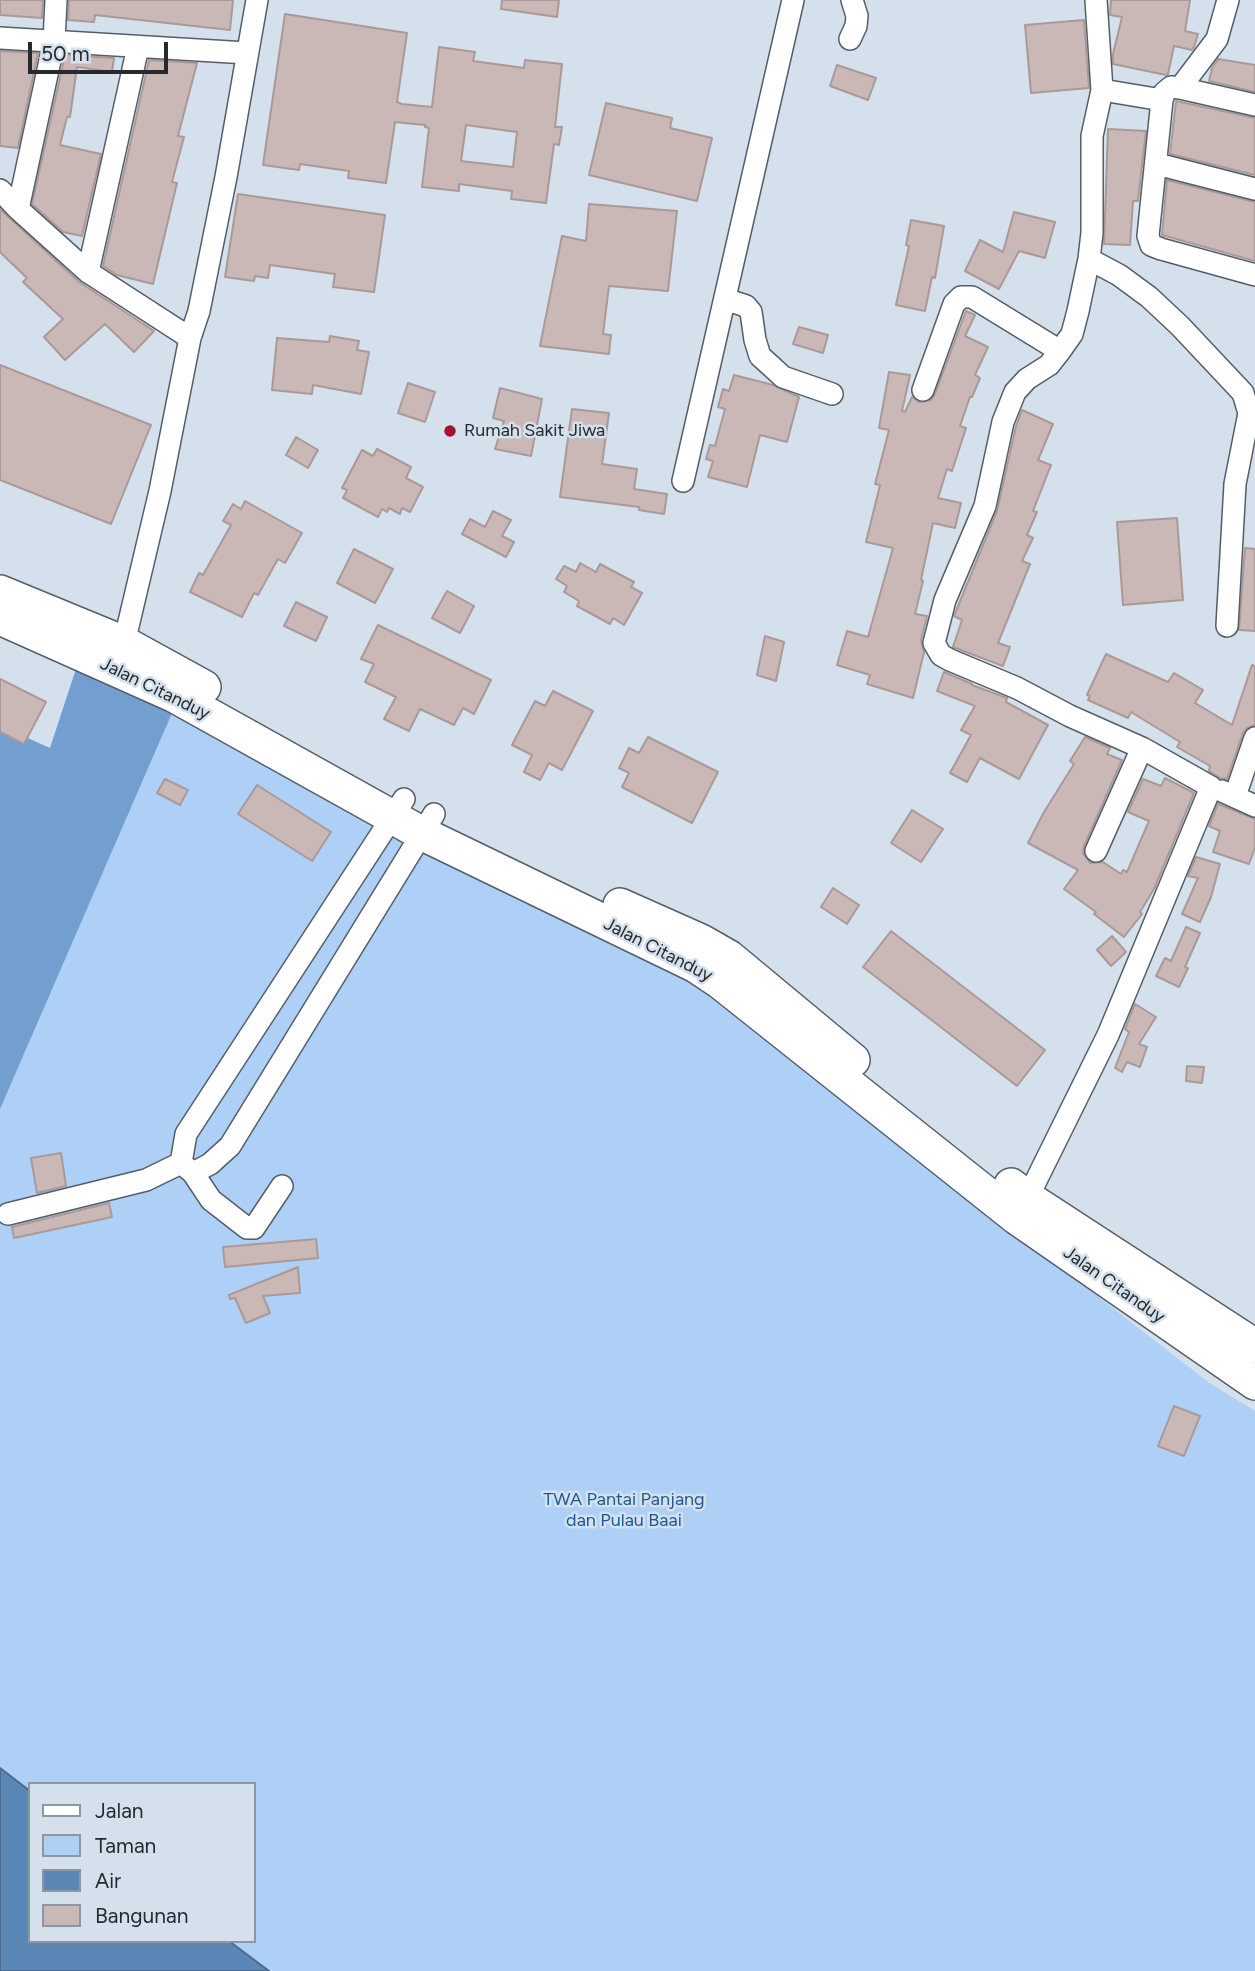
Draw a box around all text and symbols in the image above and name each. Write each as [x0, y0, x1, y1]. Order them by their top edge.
scale bar [32, 28, 172, 72]
text: 50 m [41, 41, 90, 66]
place label: Rumah Sakit Jiwa [464, 420, 605, 442]
marker: Rumah Sakit Jiwa [442, 423, 458, 439]
street label: Jalan Citanduy [97, 653, 213, 725]
street label: Jalan Citanduy [600, 913, 716, 987]
street label: Jalan Citanduy [1059, 1242, 1169, 1328]
park label: TWA Pantai Panjang dan Pulau Baai [543, 1489, 705, 1532]
legend [28, 1782, 256, 1943]
text: Jalan [95, 1798, 144, 1823]
text: Taman [95, 1833, 156, 1858]
text: Air [95, 1868, 121, 1893]
text: Bangunan [95, 1903, 188, 1928]

